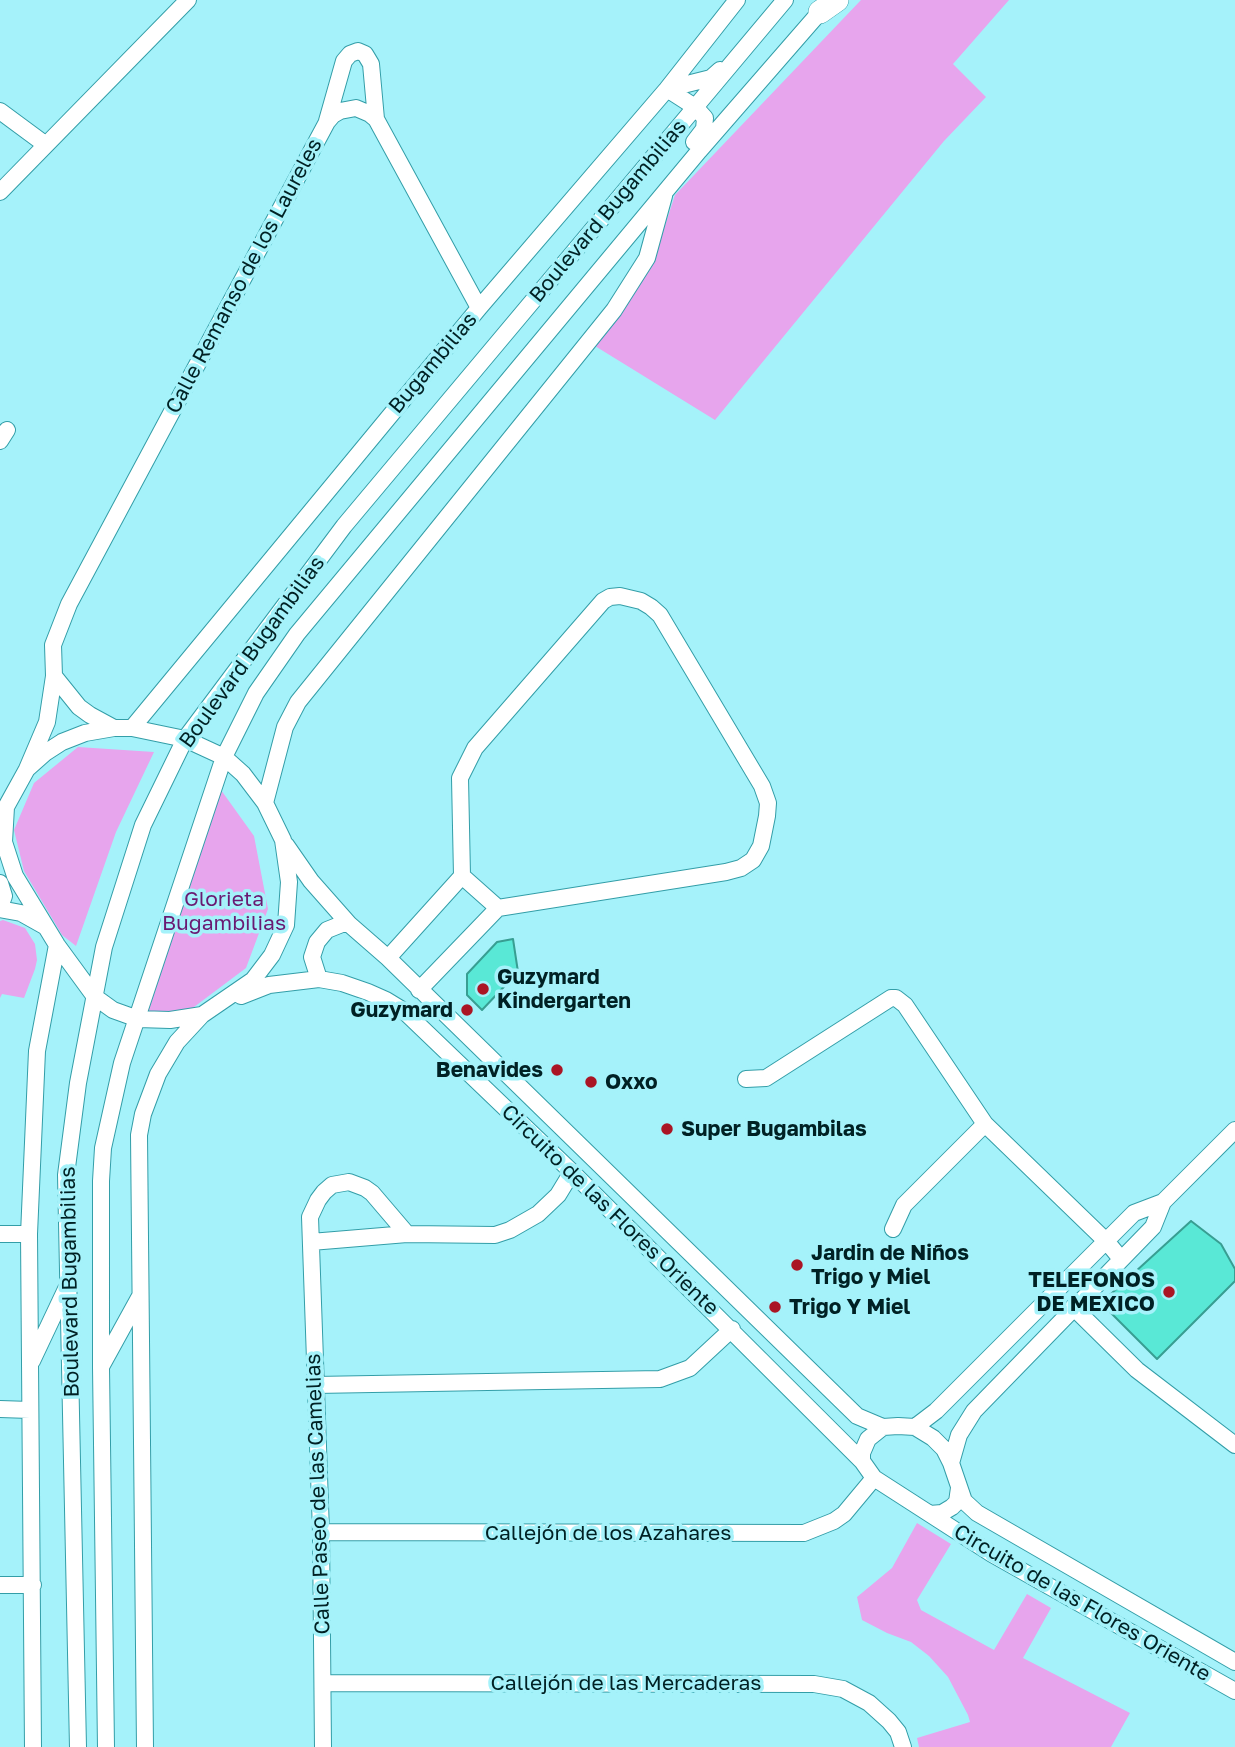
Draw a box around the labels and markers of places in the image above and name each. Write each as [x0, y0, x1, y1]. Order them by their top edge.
place label: Guzymard Kindergarten [497, 964, 631, 1014]
marker: Guzymard Kindergarten [475, 981, 491, 997]
place label: Guzymard [350, 997, 453, 1023]
marker: Guzymard [459, 1002, 475, 1018]
place label: Benavides [436, 1057, 543, 1083]
marker: Benavides [549, 1062, 565, 1078]
place label: Oxxo [605, 1069, 658, 1095]
marker: Oxxo [583, 1074, 599, 1090]
place label: Super Bugambilas [681, 1116, 867, 1142]
marker: Super Bugambilas [659, 1121, 675, 1137]
place label: Jardin de Niños Trigo y Miel [811, 1240, 969, 1290]
marker: Jardin de Niños Trigo y Miel [789, 1257, 805, 1273]
place label: TELEFONOS DE MEXICO [1028, 1267, 1155, 1317]
marker: TELEFONOS DE MEXICO [1161, 1284, 1177, 1300]
place label: Trigo Y Miel [789, 1294, 910, 1320]
marker: Trigo Y Miel [767, 1299, 783, 1315]

